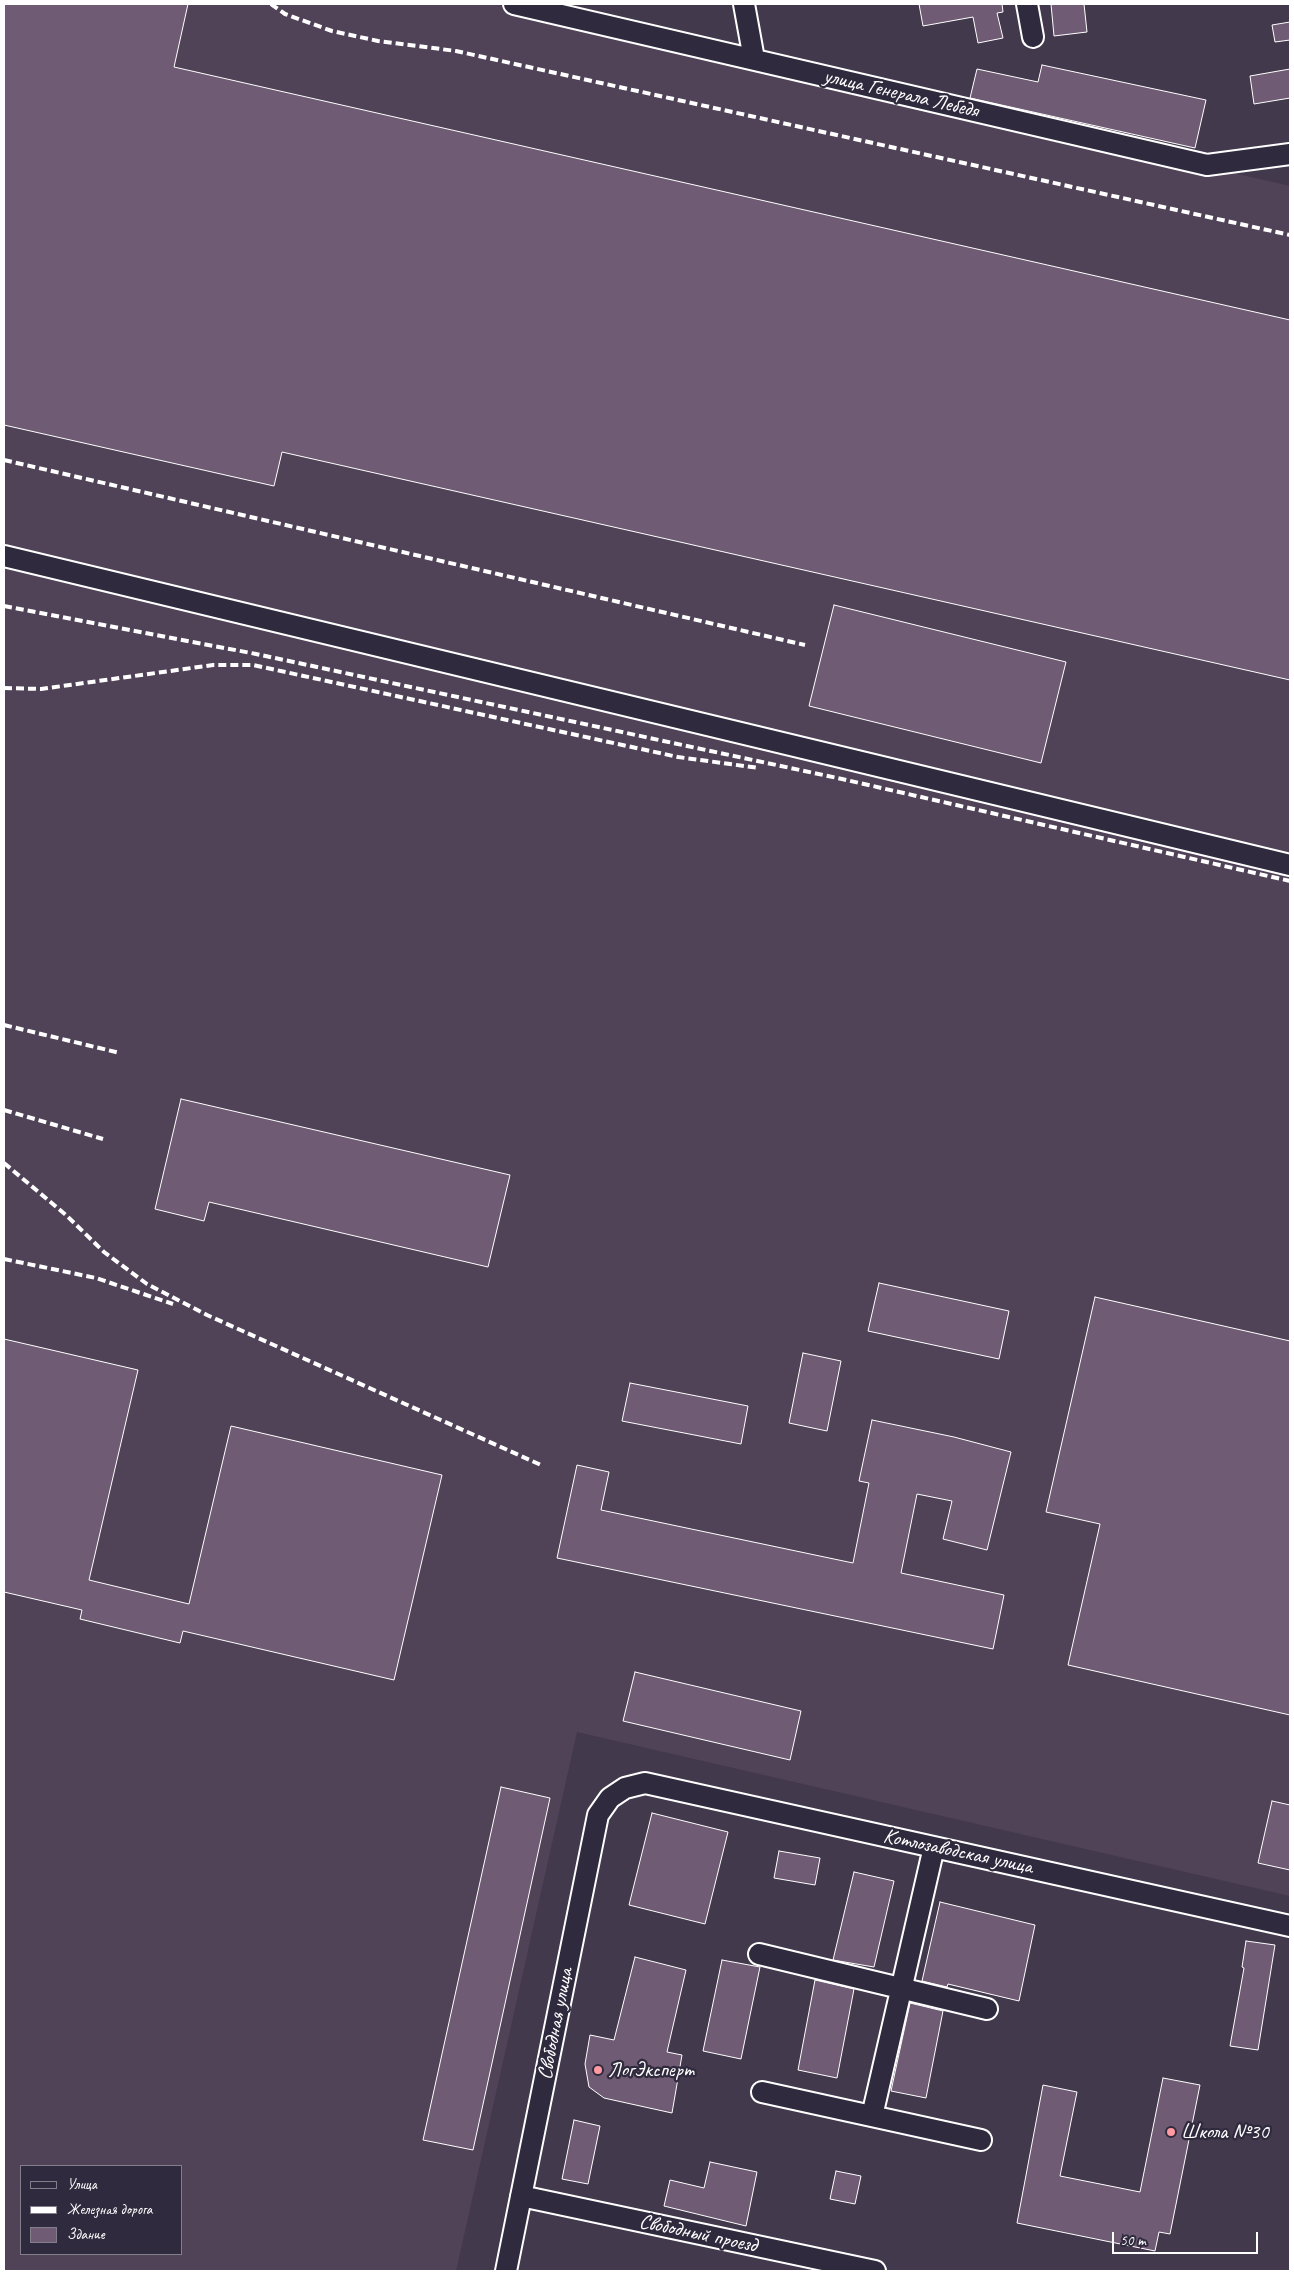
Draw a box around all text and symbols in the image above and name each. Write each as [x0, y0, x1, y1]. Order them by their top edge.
street label: улица Генерала Лебедя [821, 64, 981, 124]
street label: Котлозаводская улица [881, 1824, 1035, 1880]
street label: Свободная улица [533, 1966, 579, 2082]
place label: ЛогЭксперт [608, 2057, 694, 2083]
marker: ЛогЭксперт [592, 2064, 604, 2076]
place label: Школа №30 [1181, 2119, 1269, 2145]
marker: Школа №30 [1165, 2126, 1177, 2138]
legend [20, 2165, 182, 2255]
text: Улица [67, 2175, 97, 2194]
text: Железная дорога [67, 2200, 152, 2219]
street label: Свободный проезд [637, 2209, 759, 2259]
scale bar [1114, 2222, 1260, 2254]
text: Здание [67, 2225, 105, 2244]
text: 50 m [1120, 2231, 1146, 2250]

